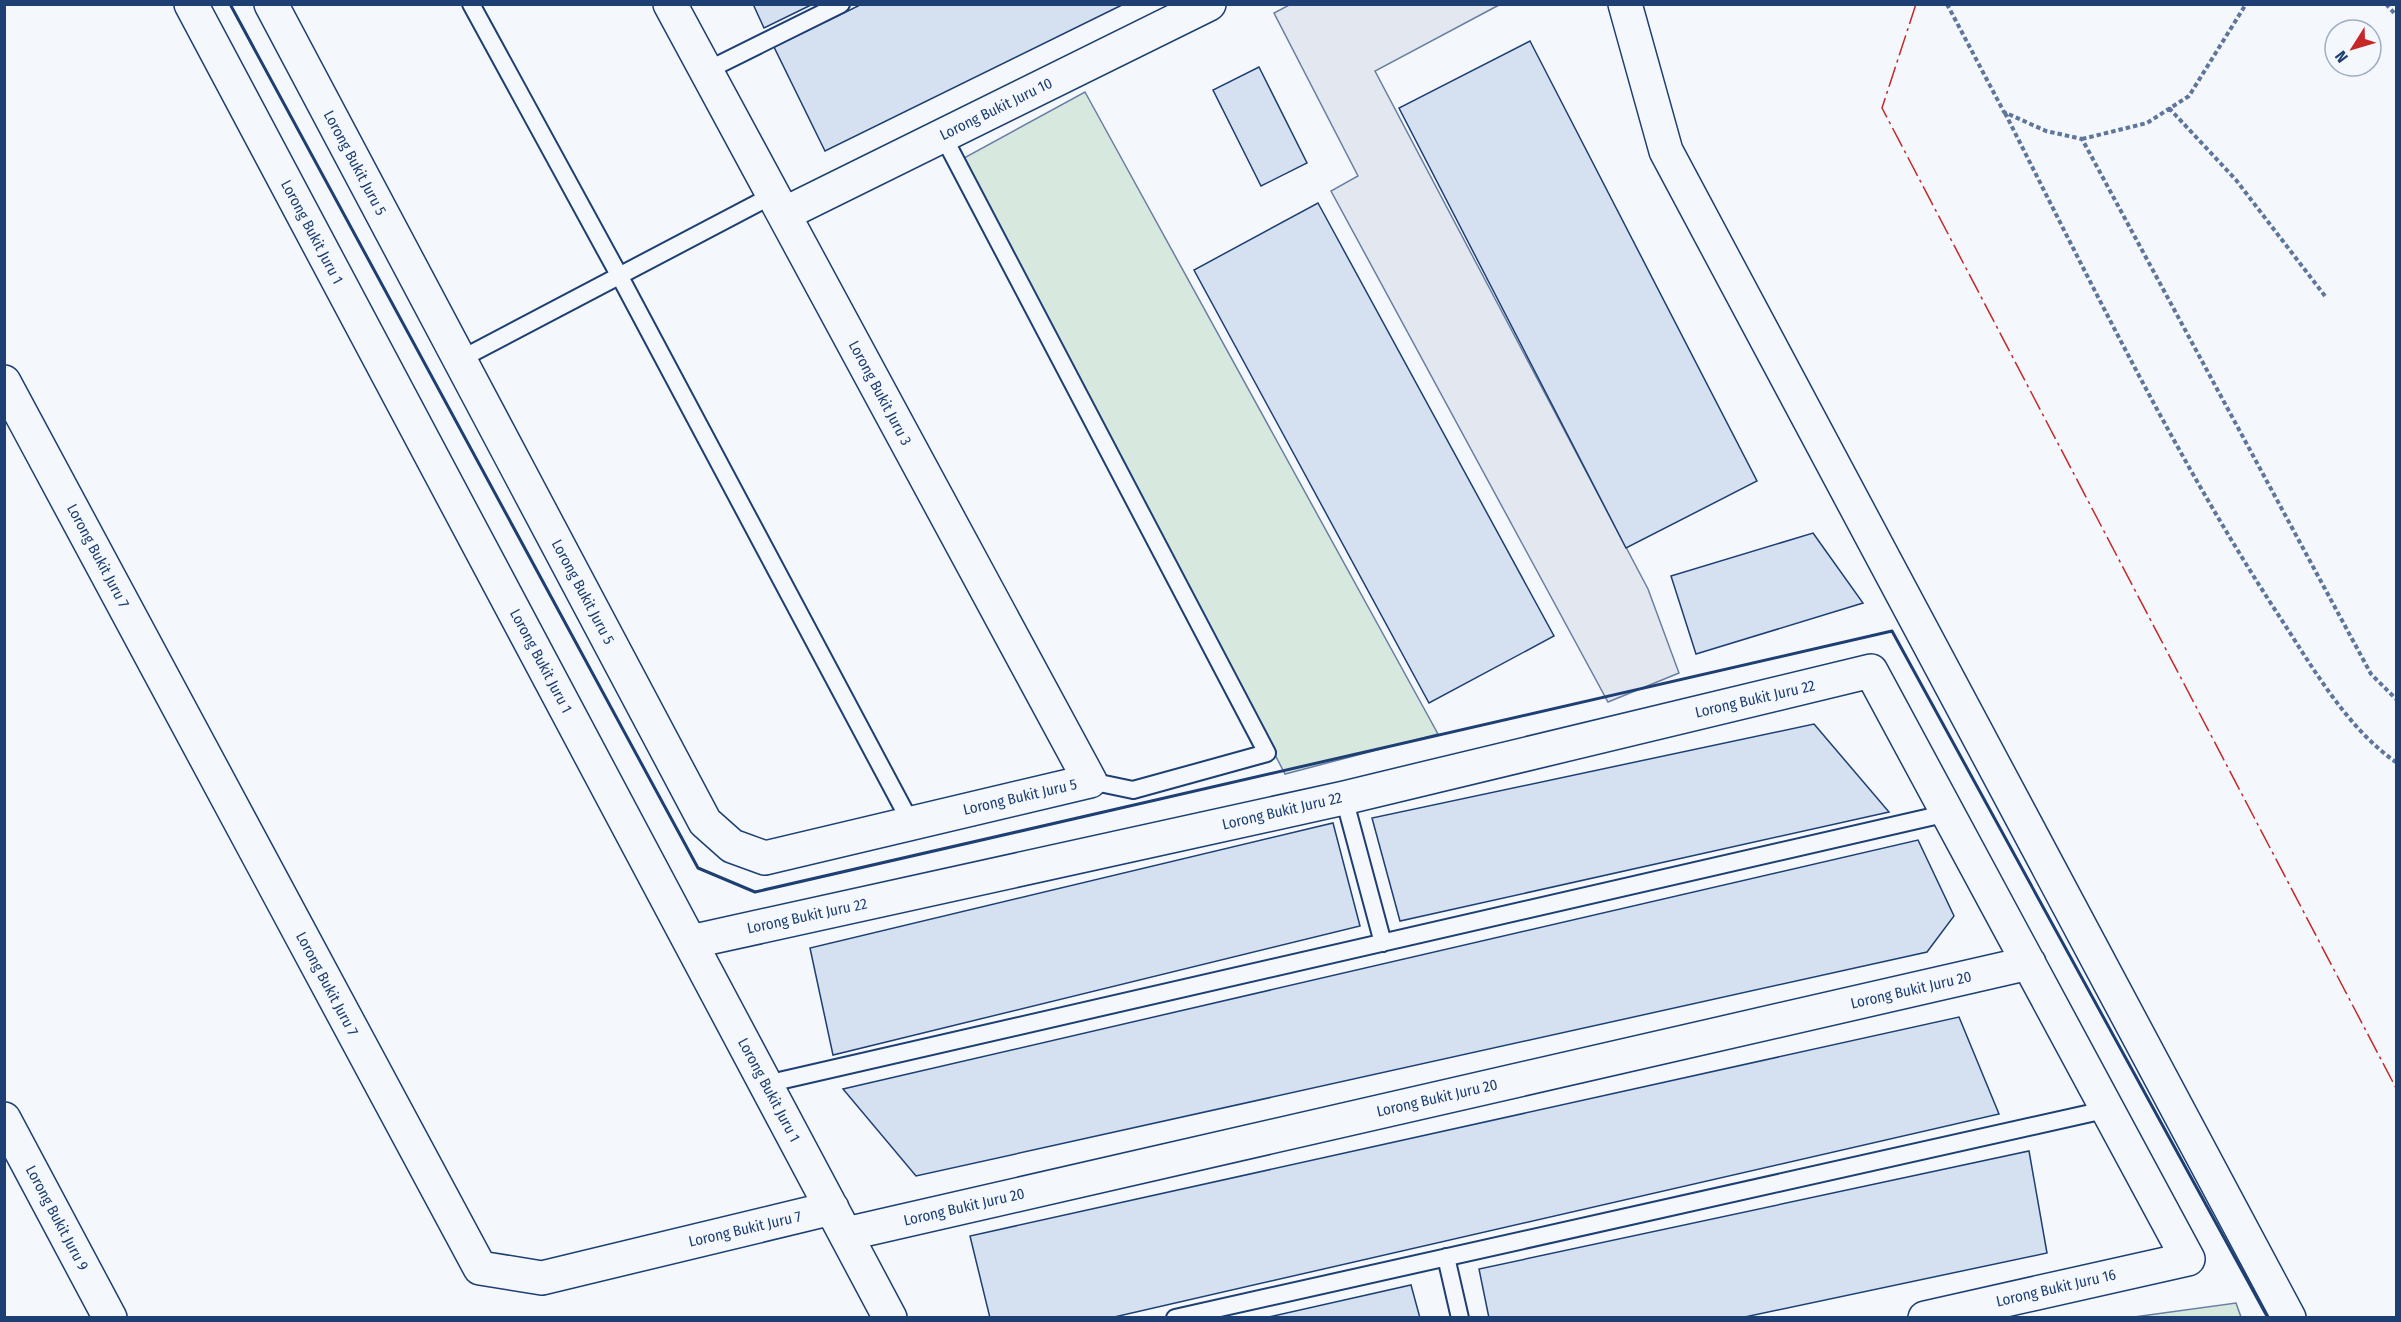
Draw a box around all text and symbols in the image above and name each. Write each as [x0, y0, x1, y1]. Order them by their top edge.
north arrow [2323, 18, 2383, 78]
text: N [2331, 47, 2352, 66]
street label: Lorong Bukit Juru 10 [937, 74, 1055, 144]
street label: Lorong Bukit Juru 5 [320, 108, 390, 219]
street label: Lorong Bukit Juru 1 [277, 177, 347, 287]
street label: Lorong Bukit Juru 3 [845, 338, 915, 449]
street label: Lorong Bukit Juru 7 [63, 501, 133, 611]
street label: Lorong Bukit Juru 5 [548, 537, 618, 648]
street label: Lorong Bukit Juru 1 [506, 606, 576, 716]
street label: Lorong Bukit Juru 22 [1693, 676, 1817, 722]
street label: Lorong Bukit Juru 5 [961, 775, 1079, 819]
street label: Lorong Bukit Juru 22 [1220, 788, 1344, 834]
street label: Lorong Bukit Juru 22 [745, 894, 869, 938]
street label: Lorong Bukit Juru 7 [292, 929, 362, 1039]
street label: Lorong Bukit Juru 20 [1849, 967, 1973, 1013]
street label: Lorong Bukit Juru 1 [734, 1035, 804, 1145]
street label: Lorong Bukit Juru 20 [1375, 1075, 1499, 1121]
street label: Lorong Bukit Juru 9 [22, 1162, 92, 1274]
street label: Lorong Bukit Juru 20 [902, 1184, 1026, 1230]
street label: Lorong Bukit Juru 7 [687, 1207, 803, 1251]
street label: Lorong Bukit Juru 16 [1994, 1265, 2118, 1311]

